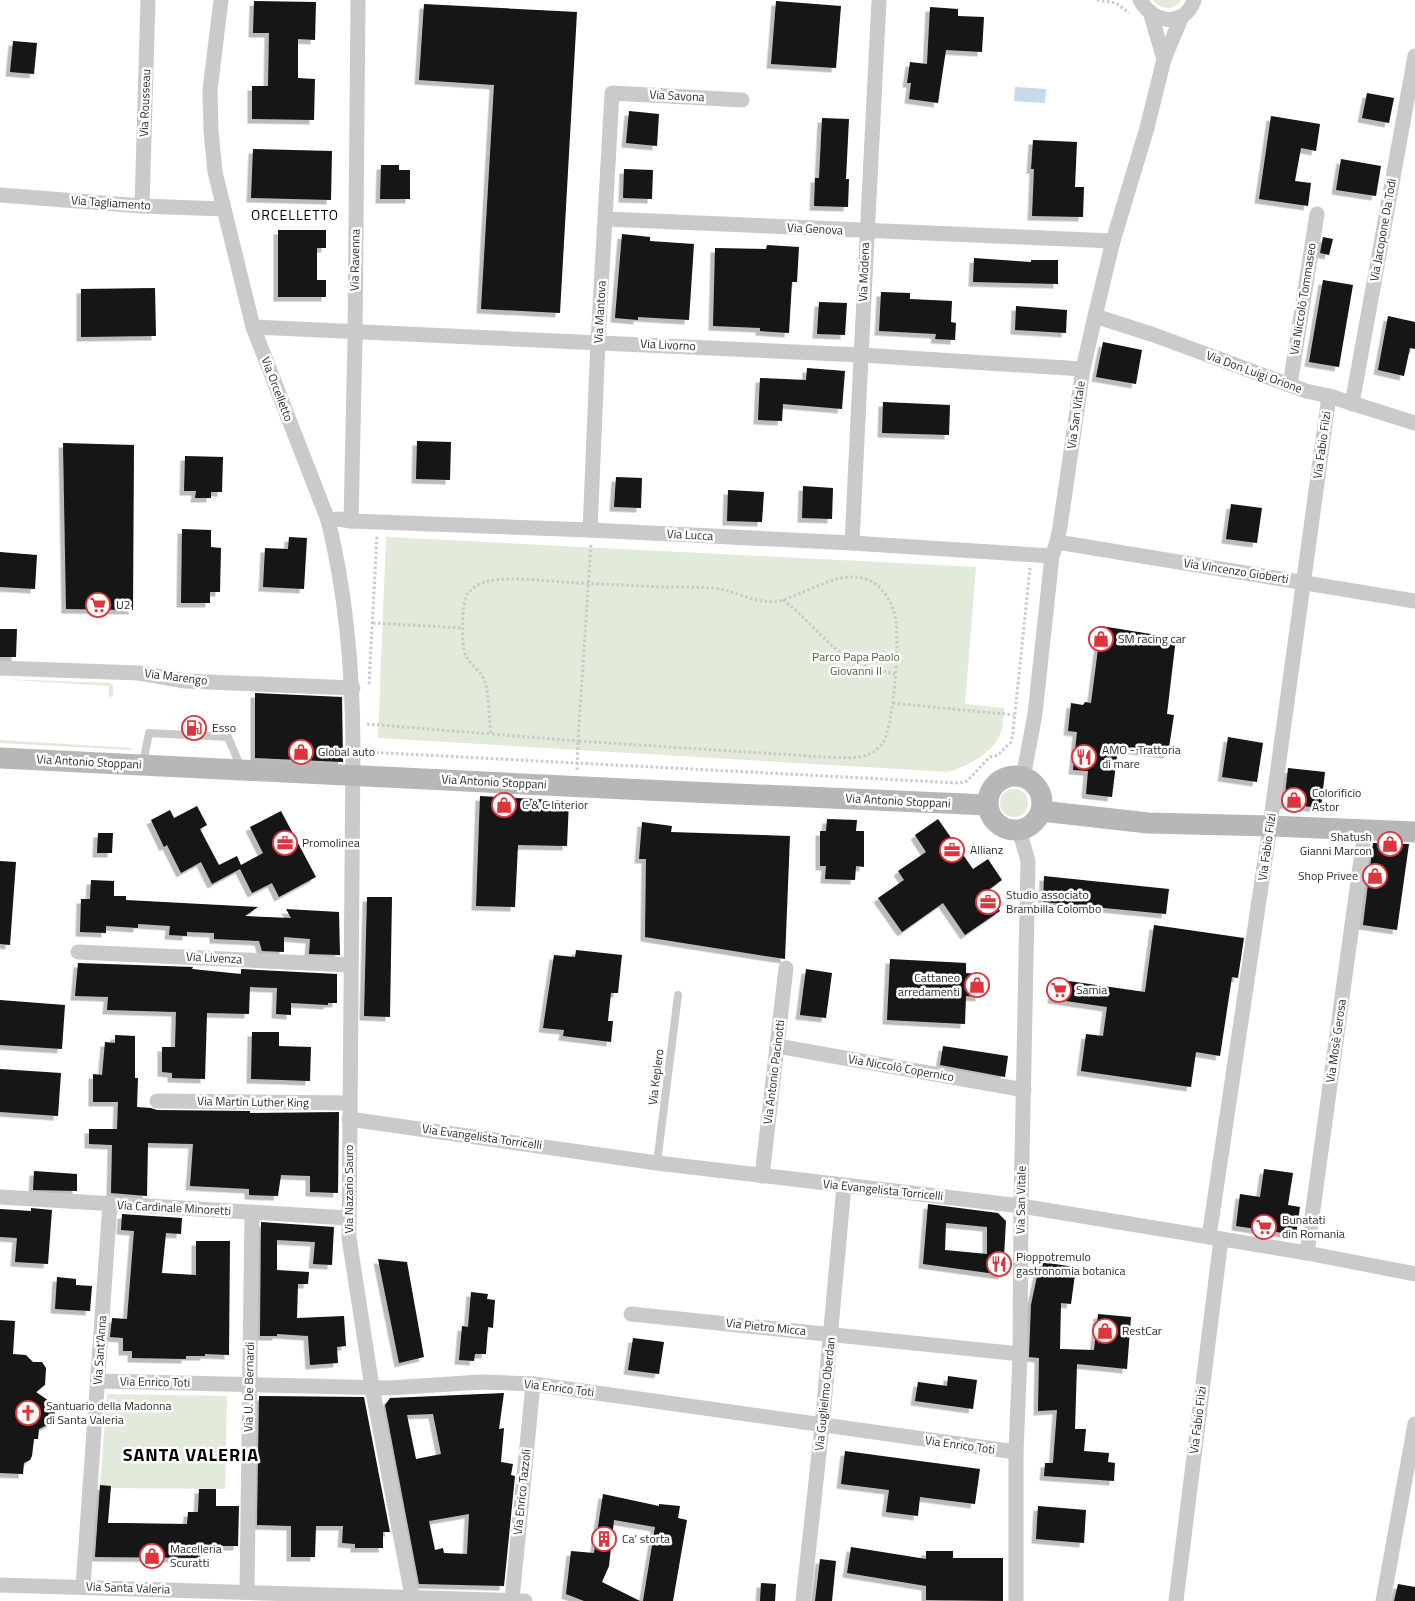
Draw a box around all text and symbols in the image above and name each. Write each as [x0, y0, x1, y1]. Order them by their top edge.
street label: Via Rousseau [134, 69, 155, 137]
street label: Via Savona [649, 85, 705, 106]
street label: Via Jacopone Da Todi [1364, 177, 1401, 283]
street label: Via Tagliamento [70, 190, 152, 215]
district label: ORCELLETTO [251, 204, 339, 225]
street label: Via Genova [787, 218, 844, 239]
street label: Via Ravenna [344, 229, 365, 291]
street label: Via Modena [853, 242, 874, 302]
street label: Via Niccolò Tommaseo [1284, 242, 1321, 356]
street label: Via Mantova [588, 280, 611, 344]
street label: Via Livorno [640, 334, 696, 355]
street label: Via Don Luigi Orione [1203, 345, 1305, 398]
street label: Via Orcelletto [256, 354, 298, 424]
street label: Via San Vitale [1061, 380, 1090, 450]
street label: Via Fabio Filzi [1307, 410, 1336, 480]
street label: Via Lucca [666, 524, 714, 545]
street label: Via Vincenzo Gioberti [1182, 553, 1290, 588]
supermarket icon: U2 [85, 592, 111, 618]
place label: U2 [116, 595, 130, 614]
shop icon: SM racing car [1088, 626, 1114, 652]
place label: SM racing car [1118, 629, 1186, 648]
park label: Parco Papa Paolo Giovanni II [812, 647, 900, 680]
street label: Via Marengo [143, 663, 209, 690]
fuel station icon: Esso [181, 715, 207, 741]
place label: Esso [212, 718, 236, 737]
shop icon: Global auto [288, 739, 314, 765]
place label: AMO - Trattoria di mare [1102, 740, 1181, 773]
place label: Global auto [318, 742, 375, 761]
restaurant icon: AMO - Trattoria di mare [1071, 744, 1097, 770]
street label: Via Antonio Stoppani [36, 749, 142, 774]
street label: Via Antonio Stoppani [441, 769, 547, 794]
place label: Colorificio Astor [1312, 783, 1361, 816]
shop icon: Colorificio Astor [1281, 787, 1307, 813]
street label: Via Antonio Stoppani [845, 788, 951, 813]
shop icon: C & C Interior [491, 792, 517, 818]
place label: C & C Interior [522, 795, 588, 814]
street label: Via Fabio Filzi [1252, 812, 1281, 882]
place label: Shatush Gianni Marcon [1300, 827, 1372, 860]
office icon: Promolinea [272, 830, 298, 856]
shop icon: Shatush Gianni Marcon [1377, 831, 1403, 857]
place label: Promolinea [302, 833, 360, 852]
office icon: Allianz [939, 837, 965, 863]
place label: Allianz [970, 840, 1003, 859]
shop icon: Shop Privee [1362, 863, 1388, 889]
place label: Shop Privee [1298, 866, 1358, 885]
place label: Studio associato Brambilla Colombo [1006, 885, 1101, 918]
office icon: Studio associato Brambilla Colombo [975, 889, 1001, 915]
street label: Via Livenza [185, 947, 243, 968]
place label: Cattaneo arredamenti [898, 968, 960, 1001]
shop icon: Cattaneo arredamenti [964, 972, 990, 998]
supermarket icon: Samia [1046, 977, 1072, 1003]
place label: Samia [1076, 980, 1107, 999]
street label: Via Mosè Gerosa [1320, 998, 1351, 1084]
street label: Via Antonio Pacinotti [758, 1019, 789, 1125]
street label: Via Keplero [643, 1048, 668, 1106]
street label: Via Niccolò Copernico [847, 1049, 956, 1086]
street label: Via Martin Luther King [197, 1091, 309, 1112]
street label: Via Evangelista Torricelli [421, 1119, 543, 1154]
street label: Via Nazario Sauro [339, 1145, 358, 1233]
street label: Via San Vitale [1010, 1166, 1031, 1234]
street label: Via Evangelista Torricelli [822, 1174, 944, 1205]
street label: Via Cardinale Minoretti [116, 1195, 232, 1220]
place label: Bunatati din Romania [1282, 1210, 1345, 1243]
supermarket icon: Bunatati din Romania [1251, 1214, 1277, 1240]
place label: Pioppotremulo gastronomia botanica [1016, 1247, 1126, 1280]
restaurant icon: Pioppotremulo gastronomia botanica [986, 1251, 1012, 1277]
street label: Via Pietro Micca [725, 1313, 807, 1340]
street label: Via Sant'Anna [88, 1315, 111, 1385]
shop icon: RestCar [1092, 1318, 1118, 1344]
place label: RestCar [1122, 1321, 1162, 1340]
street label: Via Guglielmo Oberdan [809, 1336, 840, 1452]
street label: Via U. De Bernardi [238, 1342, 259, 1432]
street label: Via Enrico Toti [120, 1371, 190, 1392]
street label: Via Enrico Toti [523, 1374, 595, 1401]
street label: Via Fabio Filzi [1184, 1385, 1211, 1455]
place label: Santuario della Madonna di Santa Valeria [46, 1396, 172, 1429]
church icon: Santuario della Madonna di Santa Valeria [15, 1400, 41, 1426]
street label: Via Enrico Toti [924, 1430, 996, 1459]
district label: SANTA VALERIA [123, 1441, 259, 1468]
street label: Via Enrico Tazzoli [508, 1448, 535, 1536]
building icon: Ca' storta [591, 1526, 617, 1552]
place label: Ca' storta [622, 1529, 670, 1548]
place label: Macelleria Scuratti [170, 1539, 222, 1572]
shop icon: Macelleria Scuratti [139, 1543, 165, 1569]
street label: Via Santa Valeria [86, 1577, 171, 1598]

